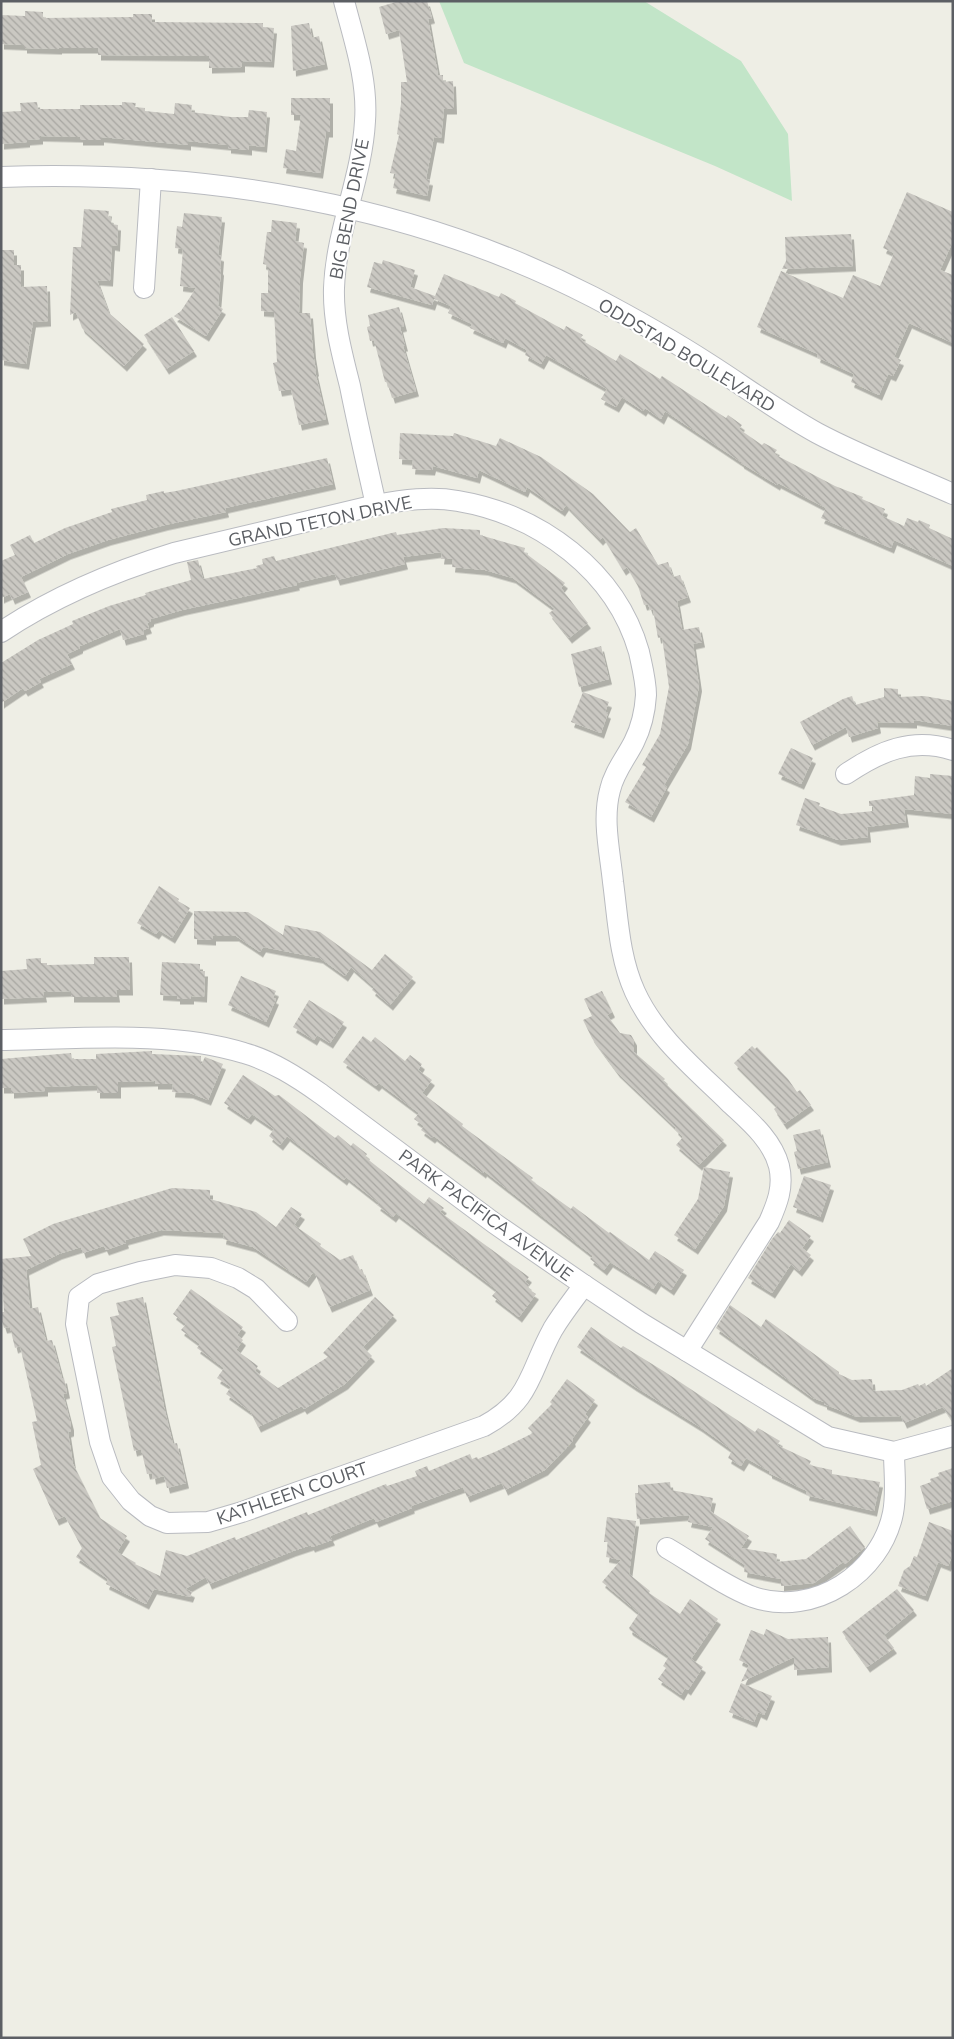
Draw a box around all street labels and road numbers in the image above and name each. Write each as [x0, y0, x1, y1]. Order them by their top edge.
street label: BIG BEND DRIVE [324, 137, 374, 281]
street label: ODDSTAD BOULEVARD [594, 293, 780, 417]
street label: GRAND TETON DRIVE [226, 490, 414, 552]
street label: PARK PACIFICA AVENUE [394, 1144, 578, 1286]
street label: KATHLEEN COURT [213, 1456, 371, 1530]

